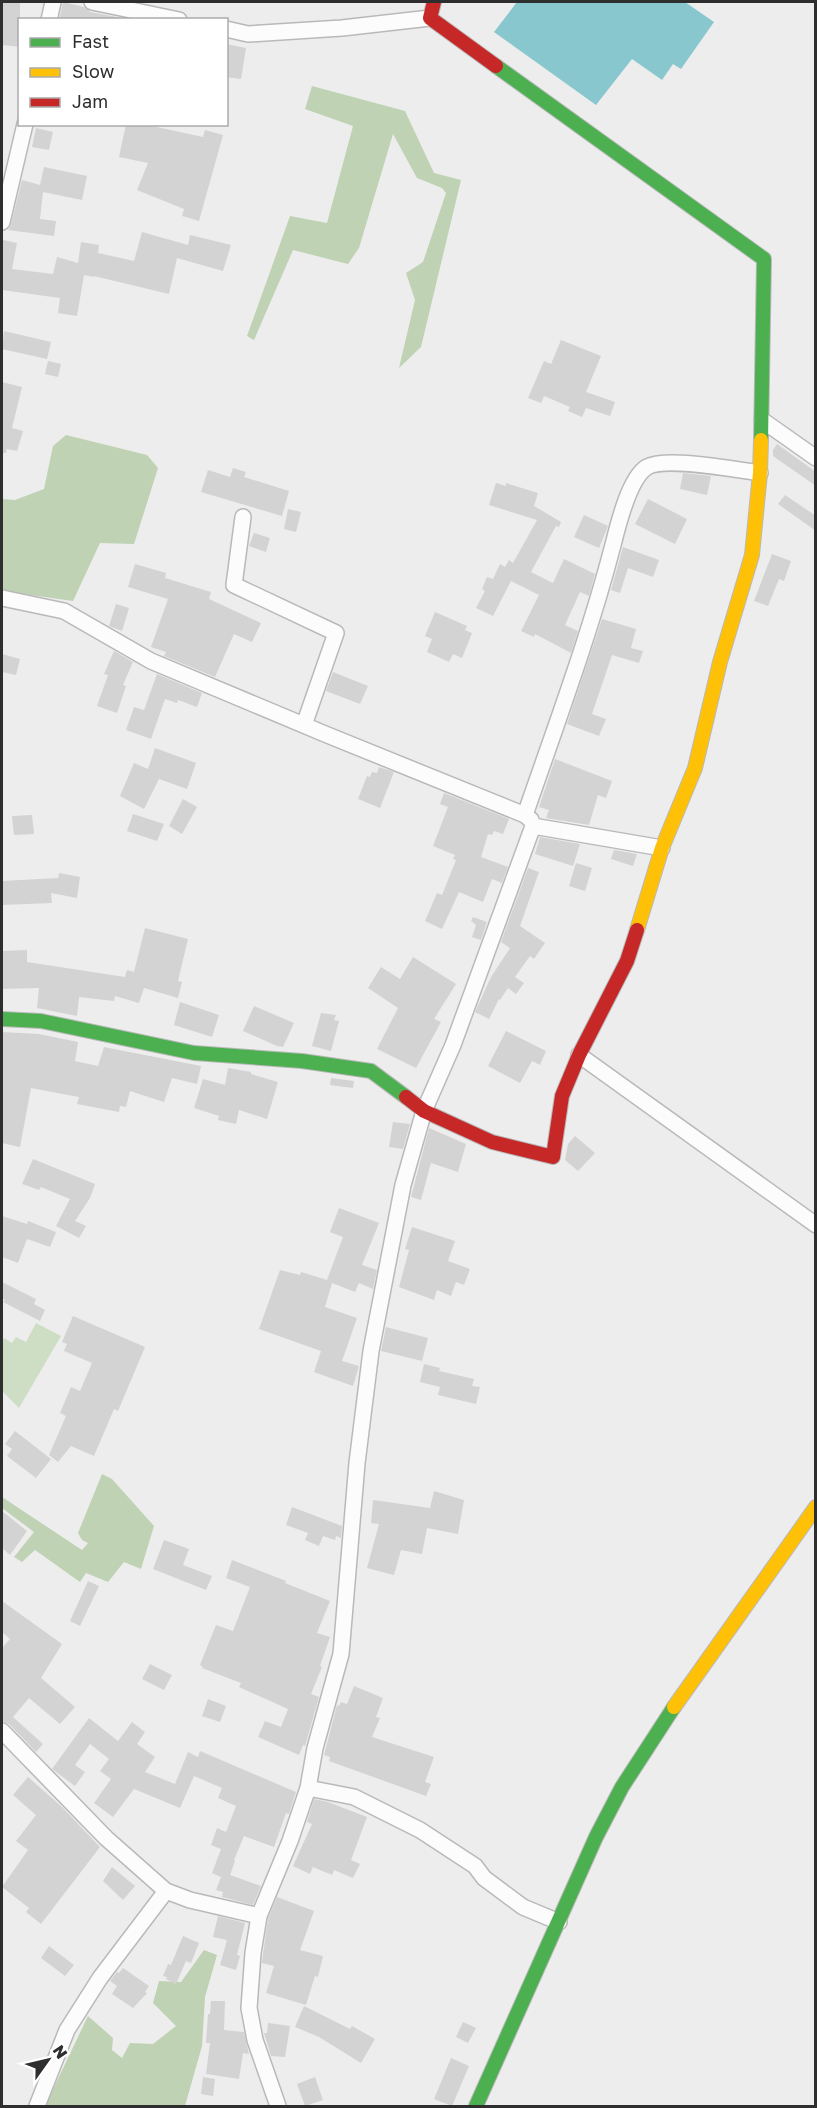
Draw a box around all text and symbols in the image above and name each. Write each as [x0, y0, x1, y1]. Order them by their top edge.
legend [18, 18, 228, 126]
text: Fast [72, 30, 109, 52]
text: Slow [72, 60, 115, 82]
text: Jam [72, 90, 108, 112]
north arrow [18, 2030, 78, 2090]
text: N [49, 2041, 72, 2062]

